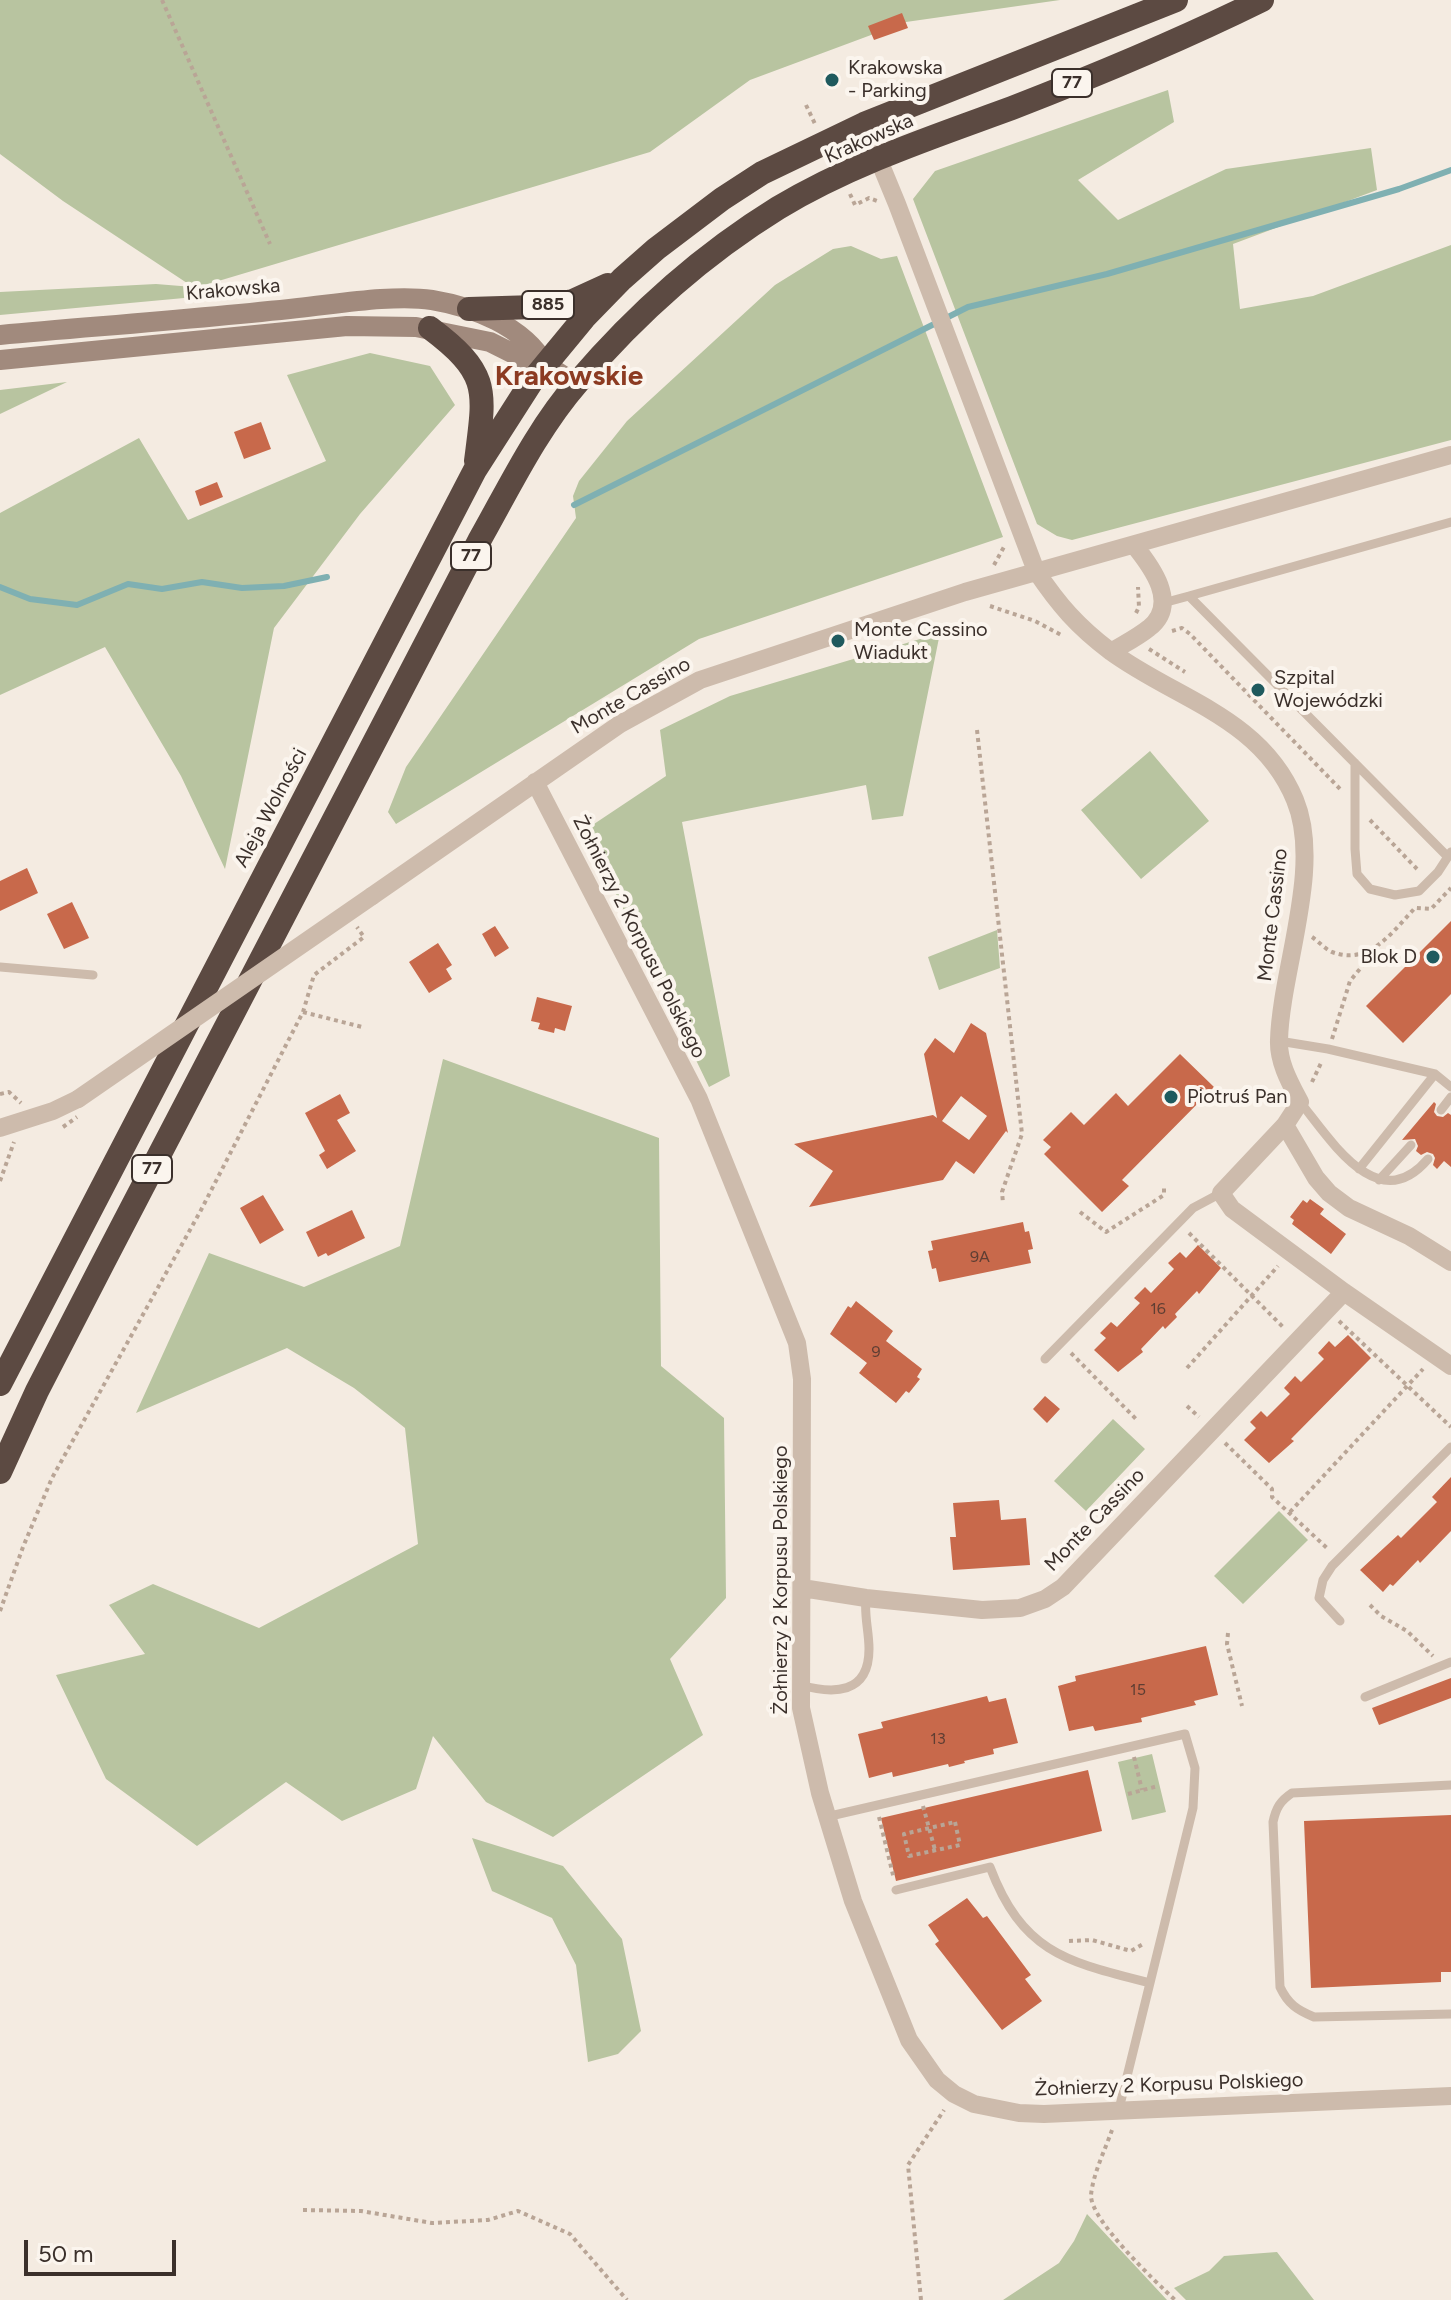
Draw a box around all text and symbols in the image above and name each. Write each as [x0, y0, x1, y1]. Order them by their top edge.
place label: Krakowska - Parking [848, 56, 943, 103]
road number: 77 [1052, 69, 1092, 97]
marker: Krakowska - Parking [823, 71, 841, 89]
street label: Krakowska [821, 109, 917, 169]
street label: Krakowska [185, 274, 281, 306]
road number: 885 [522, 291, 574, 319]
district label: Krakowskie [495, 360, 643, 394]
road number: 77 [451, 542, 491, 570]
place label: Monte Cassino Wiadukt [854, 618, 988, 665]
marker: Monte Cassino Wiadukt [829, 632, 847, 650]
street label: Monte Cassino [567, 652, 695, 740]
place label: Szpital Wojewódzki [1274, 666, 1383, 713]
marker: Szpital Wojewódzki [1249, 681, 1267, 699]
street label: Aleja Wolności [230, 744, 312, 872]
street label: Żołnierzy 2 Korpusu Polskiego [567, 812, 711, 1062]
street label: Monte Cassino [1253, 847, 1293, 983]
place label: Blok D [1360, 945, 1417, 969]
marker: Blok D [1424, 948, 1442, 966]
place label: Piotruś Pan [1187, 1085, 1287, 1109]
marker: Piotruś Pan [1162, 1088, 1180, 1106]
road number: 77 [132, 1155, 172, 1183]
house number: 9A [970, 1247, 990, 1267]
house number: 16 [1150, 1299, 1166, 1319]
house number: 9 [871, 1342, 881, 1362]
street label: Żołnierzy 2 Korpusu Polskiego [769, 1445, 793, 1715]
street label: Monte Cassino [1040, 1464, 1150, 1576]
house number: 15 [1130, 1680, 1146, 1700]
house number: 13 [930, 1729, 946, 1749]
street label: Żołnierzy 2 Korpusu Polskiego [1034, 2068, 1304, 2102]
scale bar [28, 2224, 180, 2274]
text: 50 m [38, 2239, 94, 2268]

